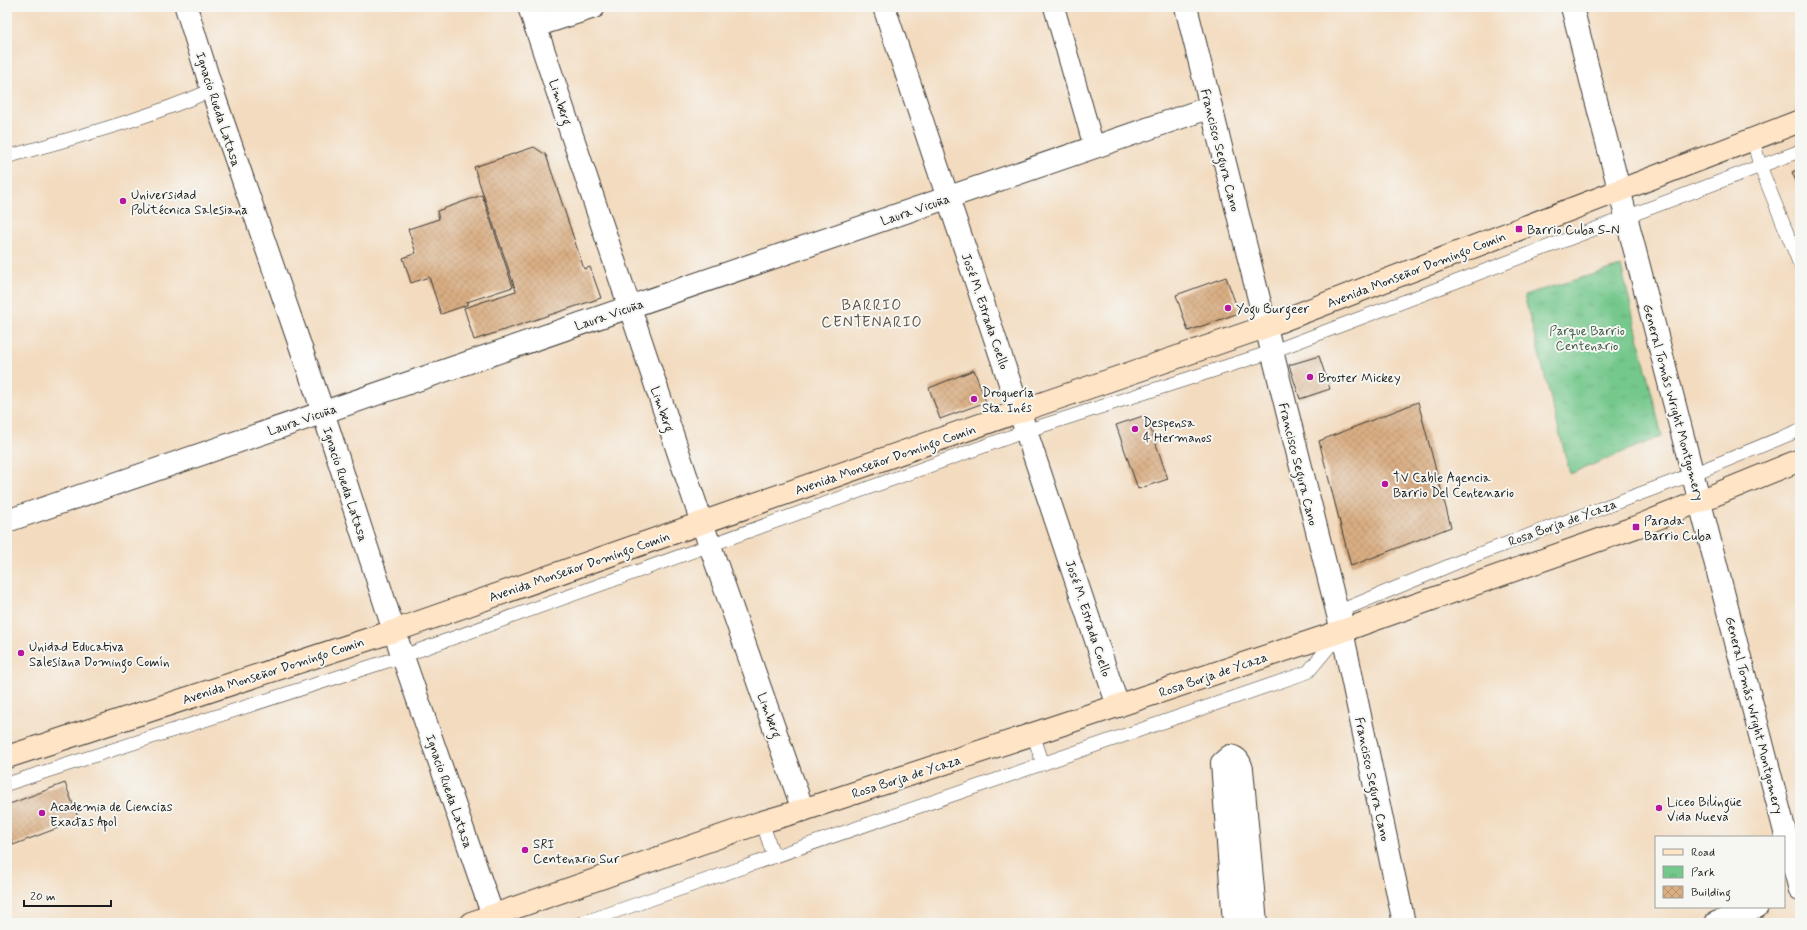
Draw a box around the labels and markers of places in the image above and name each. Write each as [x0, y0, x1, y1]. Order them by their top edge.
place label: Universidad Politécnica Salesiana [131, 187, 248, 219]
marker: Universidad Politécnica Salesiana [118, 196, 128, 206]
place label: Barrio Cuba S-N [1527, 222, 1620, 239]
marker: Barrio Cuba S-N [1514, 224, 1524, 234]
place label: Yogu Burgeer [1236, 301, 1310, 320]
marker: Yogu Burgeer [1223, 303, 1233, 313]
place label: Broster Mickey [1318, 370, 1401, 387]
marker: Broster Mickey [1305, 372, 1315, 382]
place label: Droguería Sta. Inés [982, 385, 1035, 417]
marker: Droguería Sta. Inés [969, 394, 979, 404]
place label: Despensa 4 Hermanos [1143, 415, 1212, 447]
marker: Despensa 4 Hermanos [1130, 424, 1140, 434]
place label: TV Cable Agencia Barrio Del Centenario [1393, 470, 1514, 502]
marker: TV Cable Agencia Barrio Del Centenario [1380, 479, 1390, 489]
place label: Parada Barrio Cuba [1644, 513, 1711, 545]
marker: Parada Barrio Cuba [1631, 522, 1641, 532]
place label: Unidad Educativa Salesiana Domingo Comín [29, 639, 170, 673]
marker: Unidad Educativa Salesiana Domingo Comín [16, 648, 26, 658]
place label: Liceo Bilingüe Vida Nueva [1667, 794, 1742, 826]
place label: Academia de Ciencias Exactas Apol [50, 799, 173, 832]
marker: Liceo Bilingüe Vida Nueva [1654, 803, 1664, 813]
marker: Academia de Ciencias Exactas Apol [37, 808, 47, 818]
place label: SRI Centenario Sur [533, 836, 620, 868]
marker: SRI Centenario Sur [520, 845, 530, 855]

